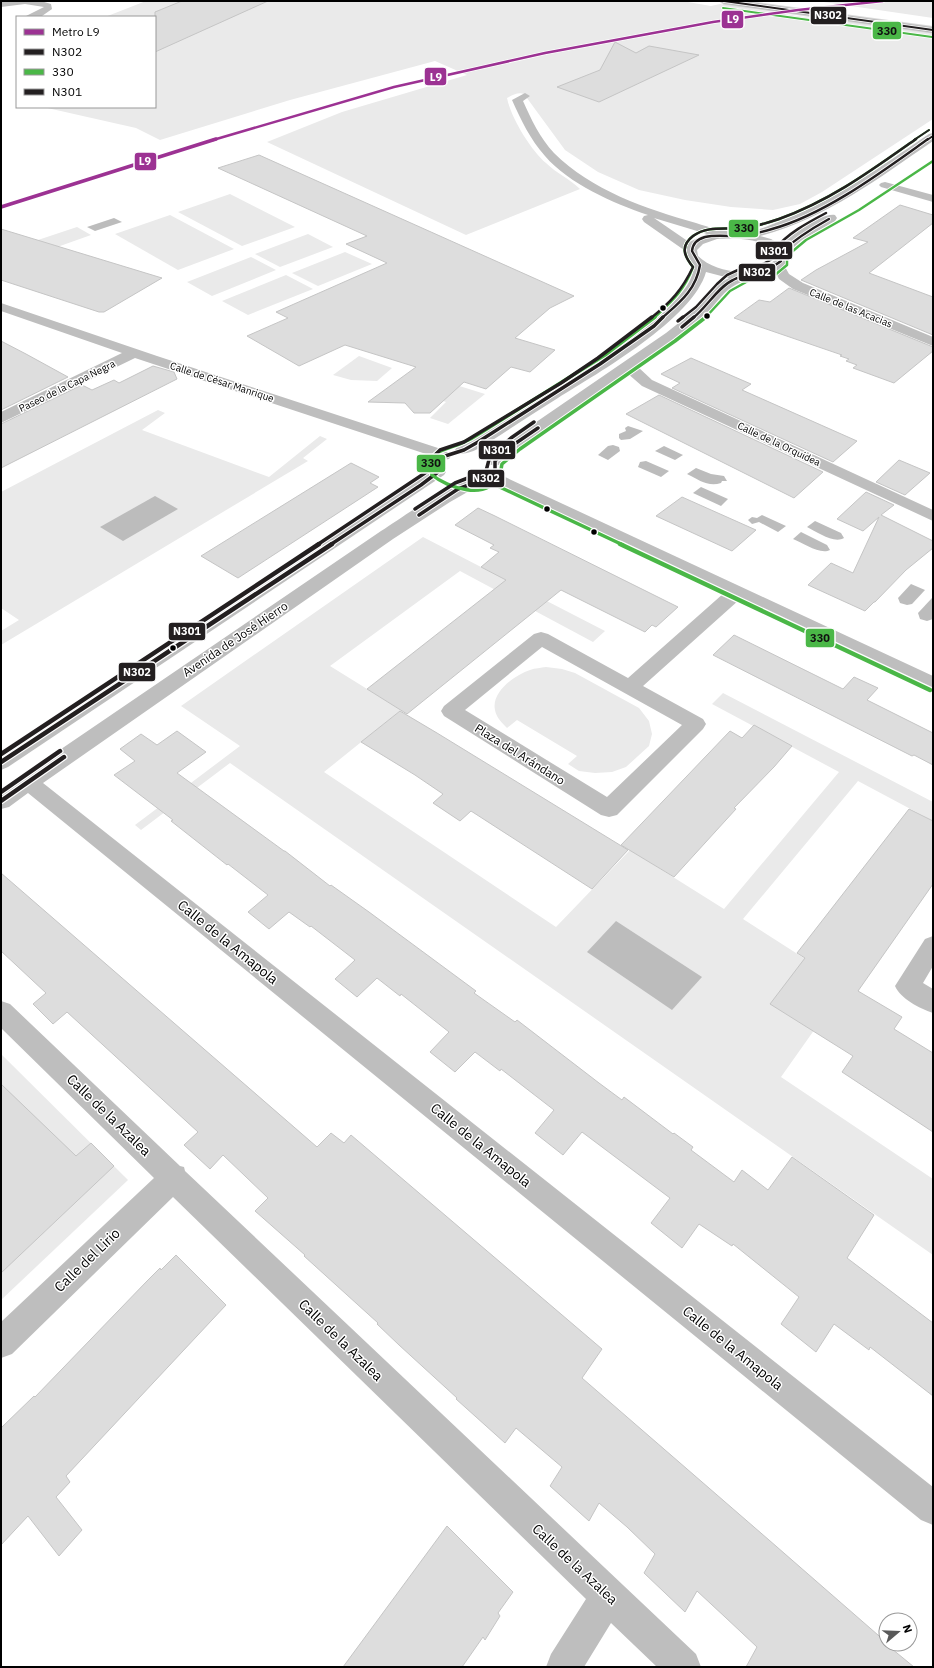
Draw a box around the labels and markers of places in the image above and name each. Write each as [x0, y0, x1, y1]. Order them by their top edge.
unlabelled marker [658, 303, 668, 313]
unlabelled marker [702, 311, 712, 321]
unlabelled marker [542, 504, 552, 514]
unlabelled marker [589, 527, 599, 537]
unlabelled marker [168, 643, 178, 653]

